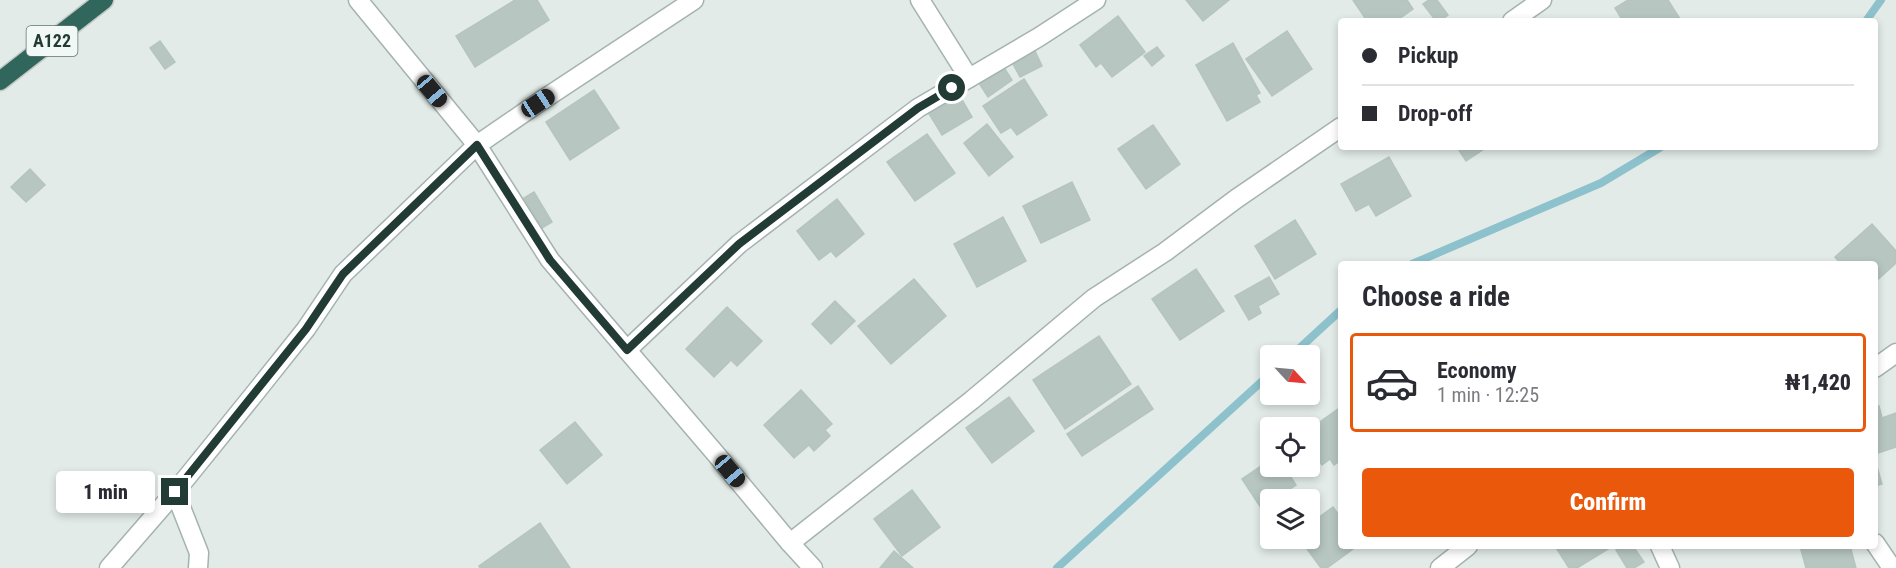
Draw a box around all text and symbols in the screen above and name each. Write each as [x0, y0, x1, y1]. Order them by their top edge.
road number: A122 [26, 26, 78, 56]
text: Pickup [1398, 43, 1458, 68]
car [414, 71, 450, 111]
route start [938, 74, 965, 101]
car [518, 86, 558, 120]
text: Drop-off [1398, 101, 1472, 126]
text: Choose a ride [1362, 281, 1510, 313]
north arrow [1260, 345, 1320, 405]
map controls [1260, 345, 1320, 549]
icon: car [1365, 356, 1419, 410]
text: Economy [1437, 358, 1517, 383]
text: ₦1,420 [1785, 370, 1851, 395]
text: 1 min · 12:25 [1437, 383, 1539, 407]
button: locate [1260, 417, 1320, 477]
car [712, 451, 748, 491]
button: Confirm [1362, 468, 1854, 537]
callout: 1 min [55, 471, 154, 513]
route end [161, 478, 188, 505]
text: 1 min [83, 480, 128, 504]
button: layers [1260, 489, 1320, 549]

